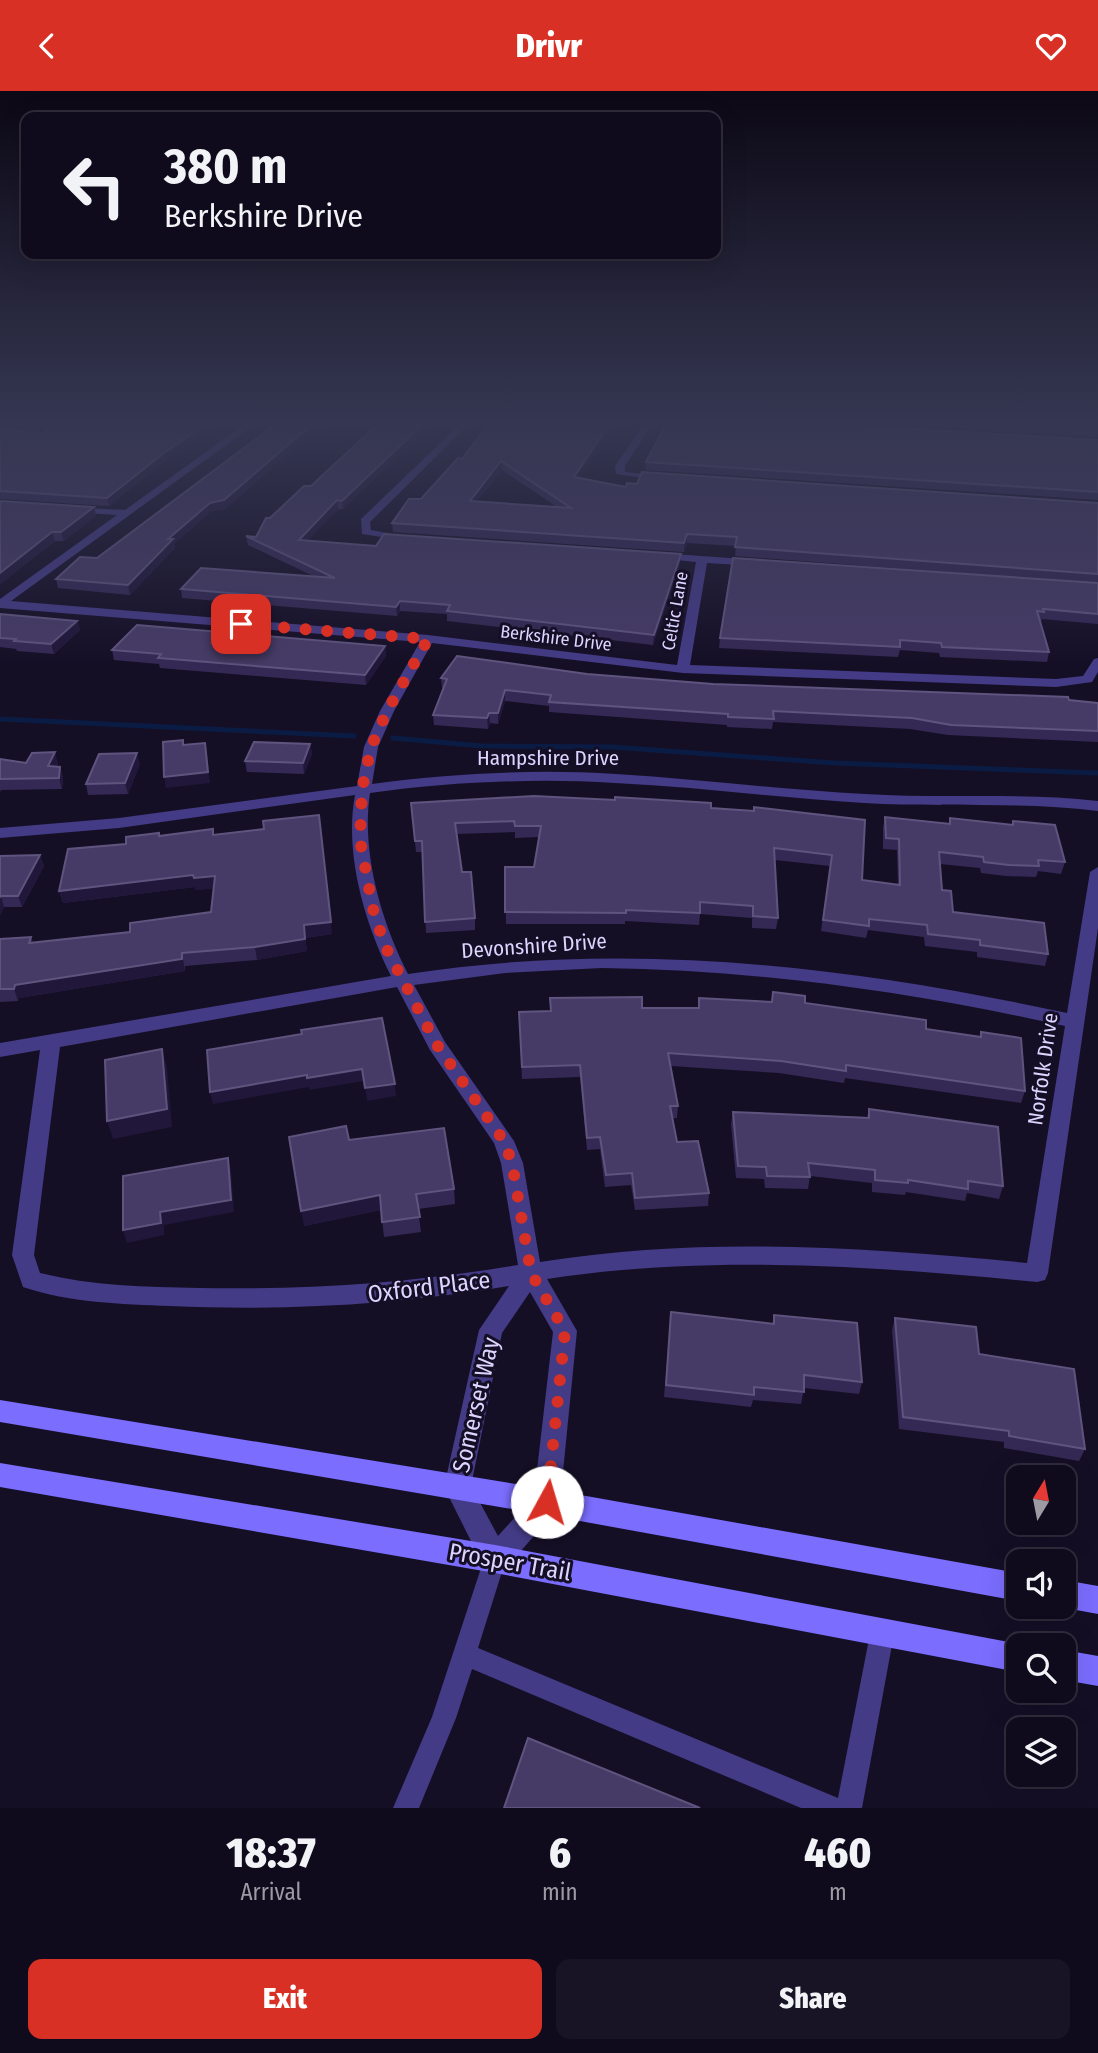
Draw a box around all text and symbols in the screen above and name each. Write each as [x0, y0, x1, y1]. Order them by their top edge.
icon: back [28, 27, 66, 65]
text: Drivr [516, 27, 582, 65]
icon: heart [1032, 27, 1070, 65]
text: 380 m [164, 137, 287, 196]
icon: left [49, 140, 140, 231]
text: Berkshire Drive [164, 197, 363, 235]
street label: Celtic Lane [657, 570, 693, 652]
pin [211, 594, 271, 654]
icon: arrive [222, 605, 260, 643]
street label: Berkshire Drive [499, 620, 613, 656]
street label: Hampshire Drive [477, 745, 619, 771]
street label: Devonshire Drive [460, 928, 608, 964]
street label: Norfolk Drive [1022, 1011, 1064, 1127]
street label: Oxford Place [366, 1266, 492, 1308]
street label: Somerset Way [447, 1334, 505, 1475]
position arrow [510, 1465, 584, 1539]
north arrow [1006, 1465, 1076, 1535]
map controls [1006, 1465, 1076, 1787]
street label: Prosper Trail [447, 1537, 573, 1587]
button: sound [1006, 1549, 1076, 1619]
button: search [1006, 1633, 1076, 1703]
button: layers [1006, 1717, 1076, 1787]
text: 18:37 [226, 1828, 316, 1878]
text: 6 [549, 1828, 571, 1878]
text: 460 [804, 1828, 872, 1878]
text: Arrival [241, 1878, 302, 1906]
text: min [542, 1878, 578, 1906]
text: m [829, 1878, 847, 1906]
button: Exit [28, 1959, 542, 2039]
button: Share [556, 1959, 1070, 2039]

